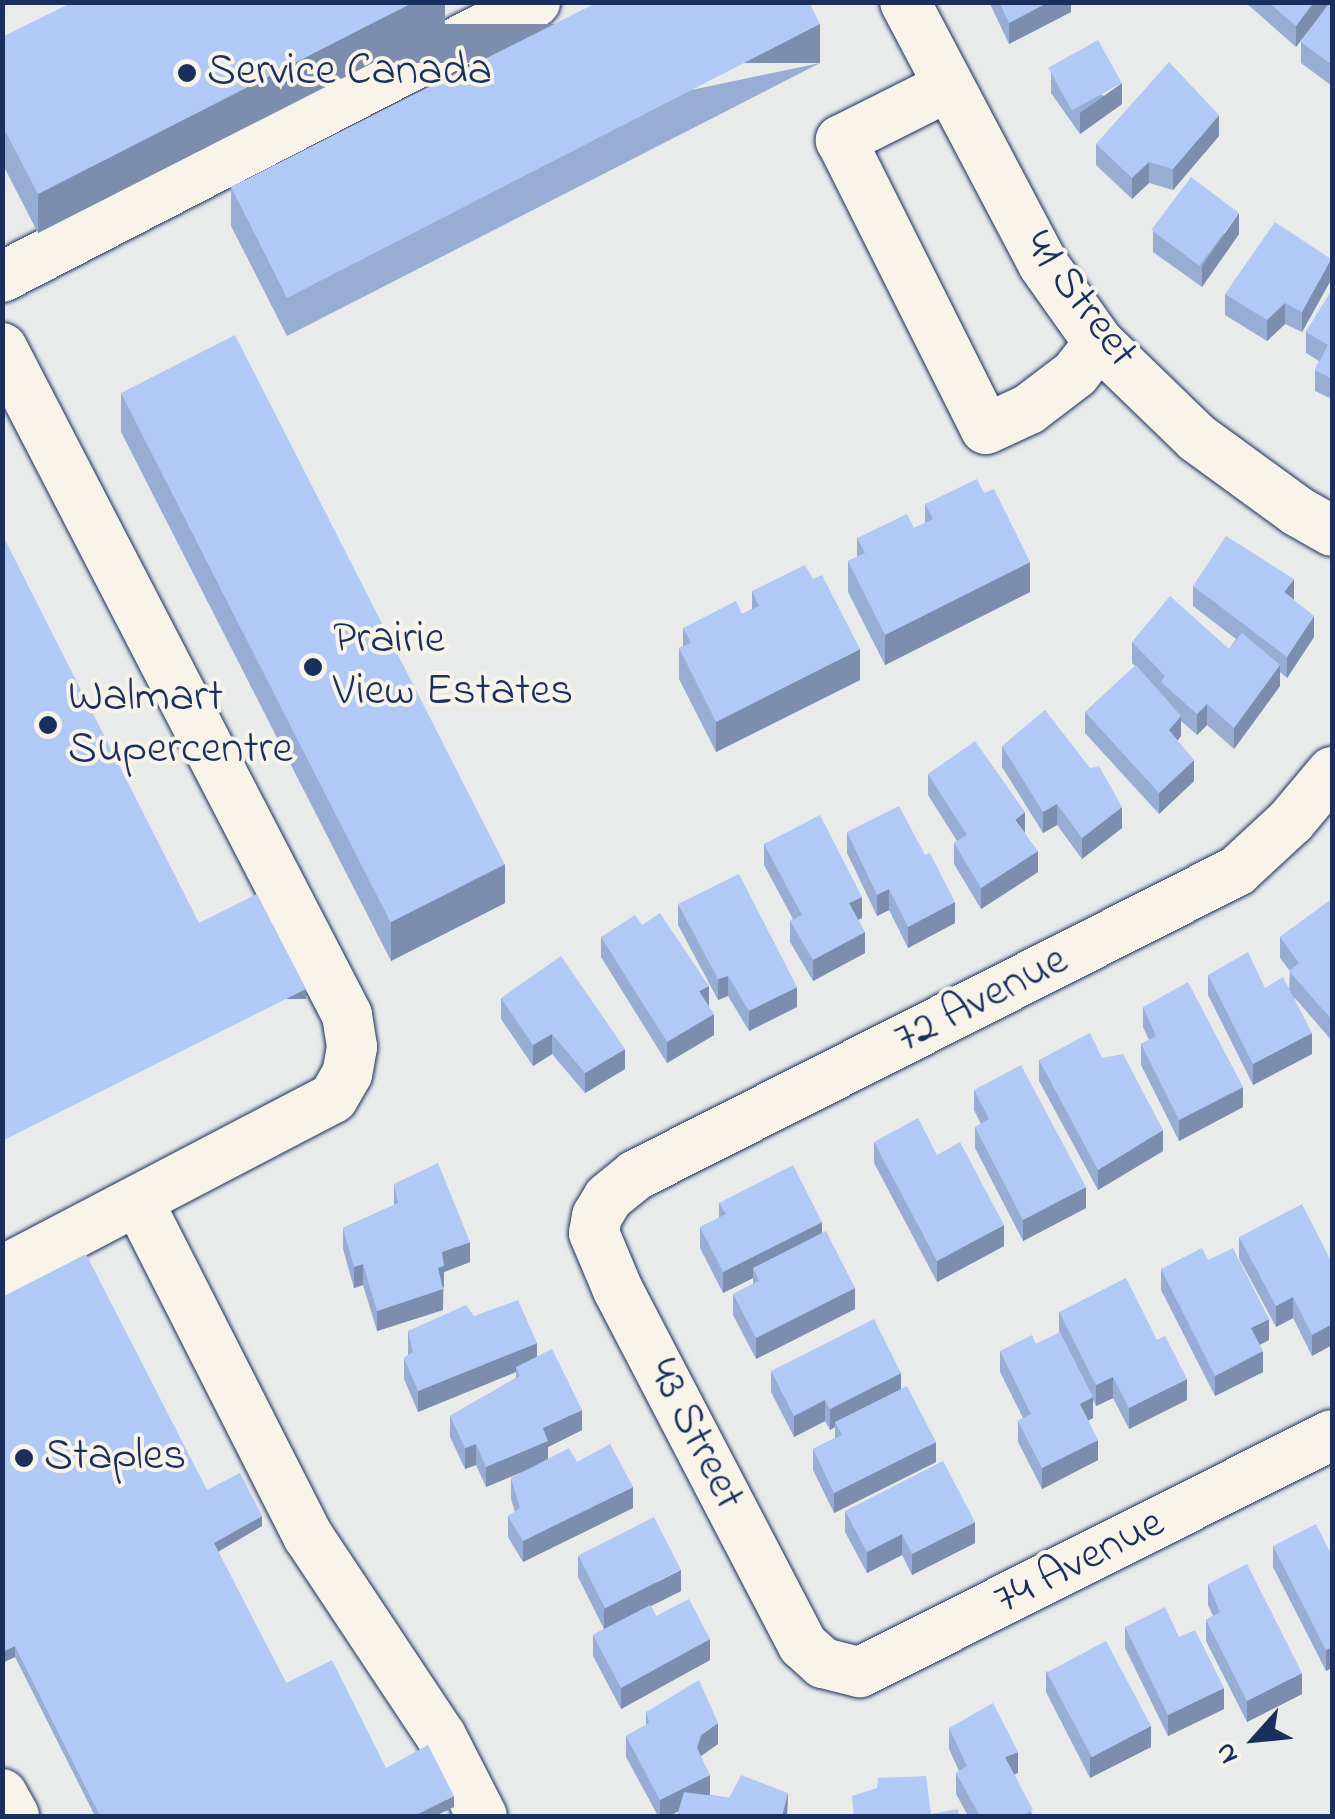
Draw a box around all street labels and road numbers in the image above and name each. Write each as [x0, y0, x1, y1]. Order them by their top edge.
street label: 41 Street [1010, 221, 1148, 379]
street label: 72 Avenue [887, 935, 1077, 1067]
street label: 43 Street [633, 1351, 755, 1519]
street label: 74 Avenue [986, 1497, 1174, 1629]

